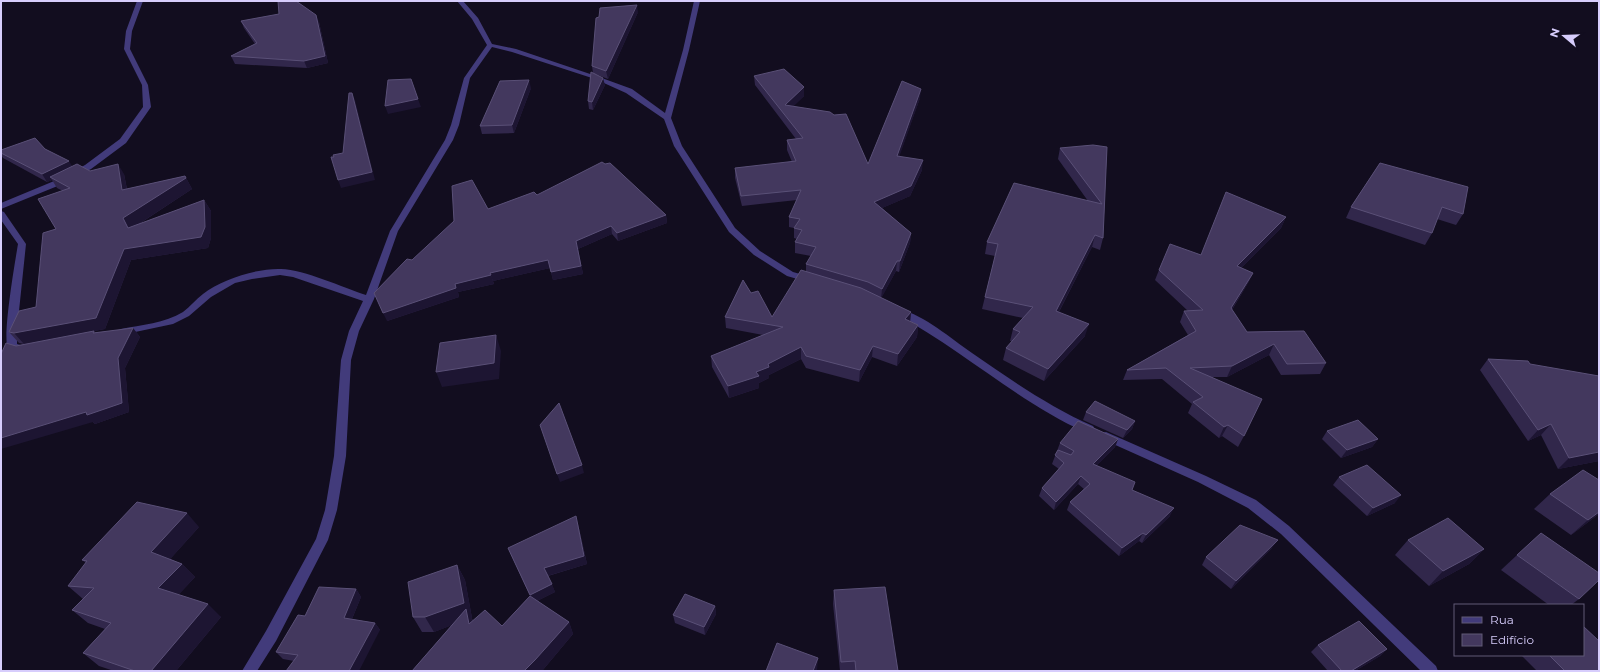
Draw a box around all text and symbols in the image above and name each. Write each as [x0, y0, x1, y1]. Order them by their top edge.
north arrow [1544, 16, 1584, 56]
text: N [1546, 26, 1563, 39]
legend [1454, 604, 1584, 656]
text: Rua [1490, 612, 1514, 627]
text: Edifício [1490, 632, 1534, 647]

